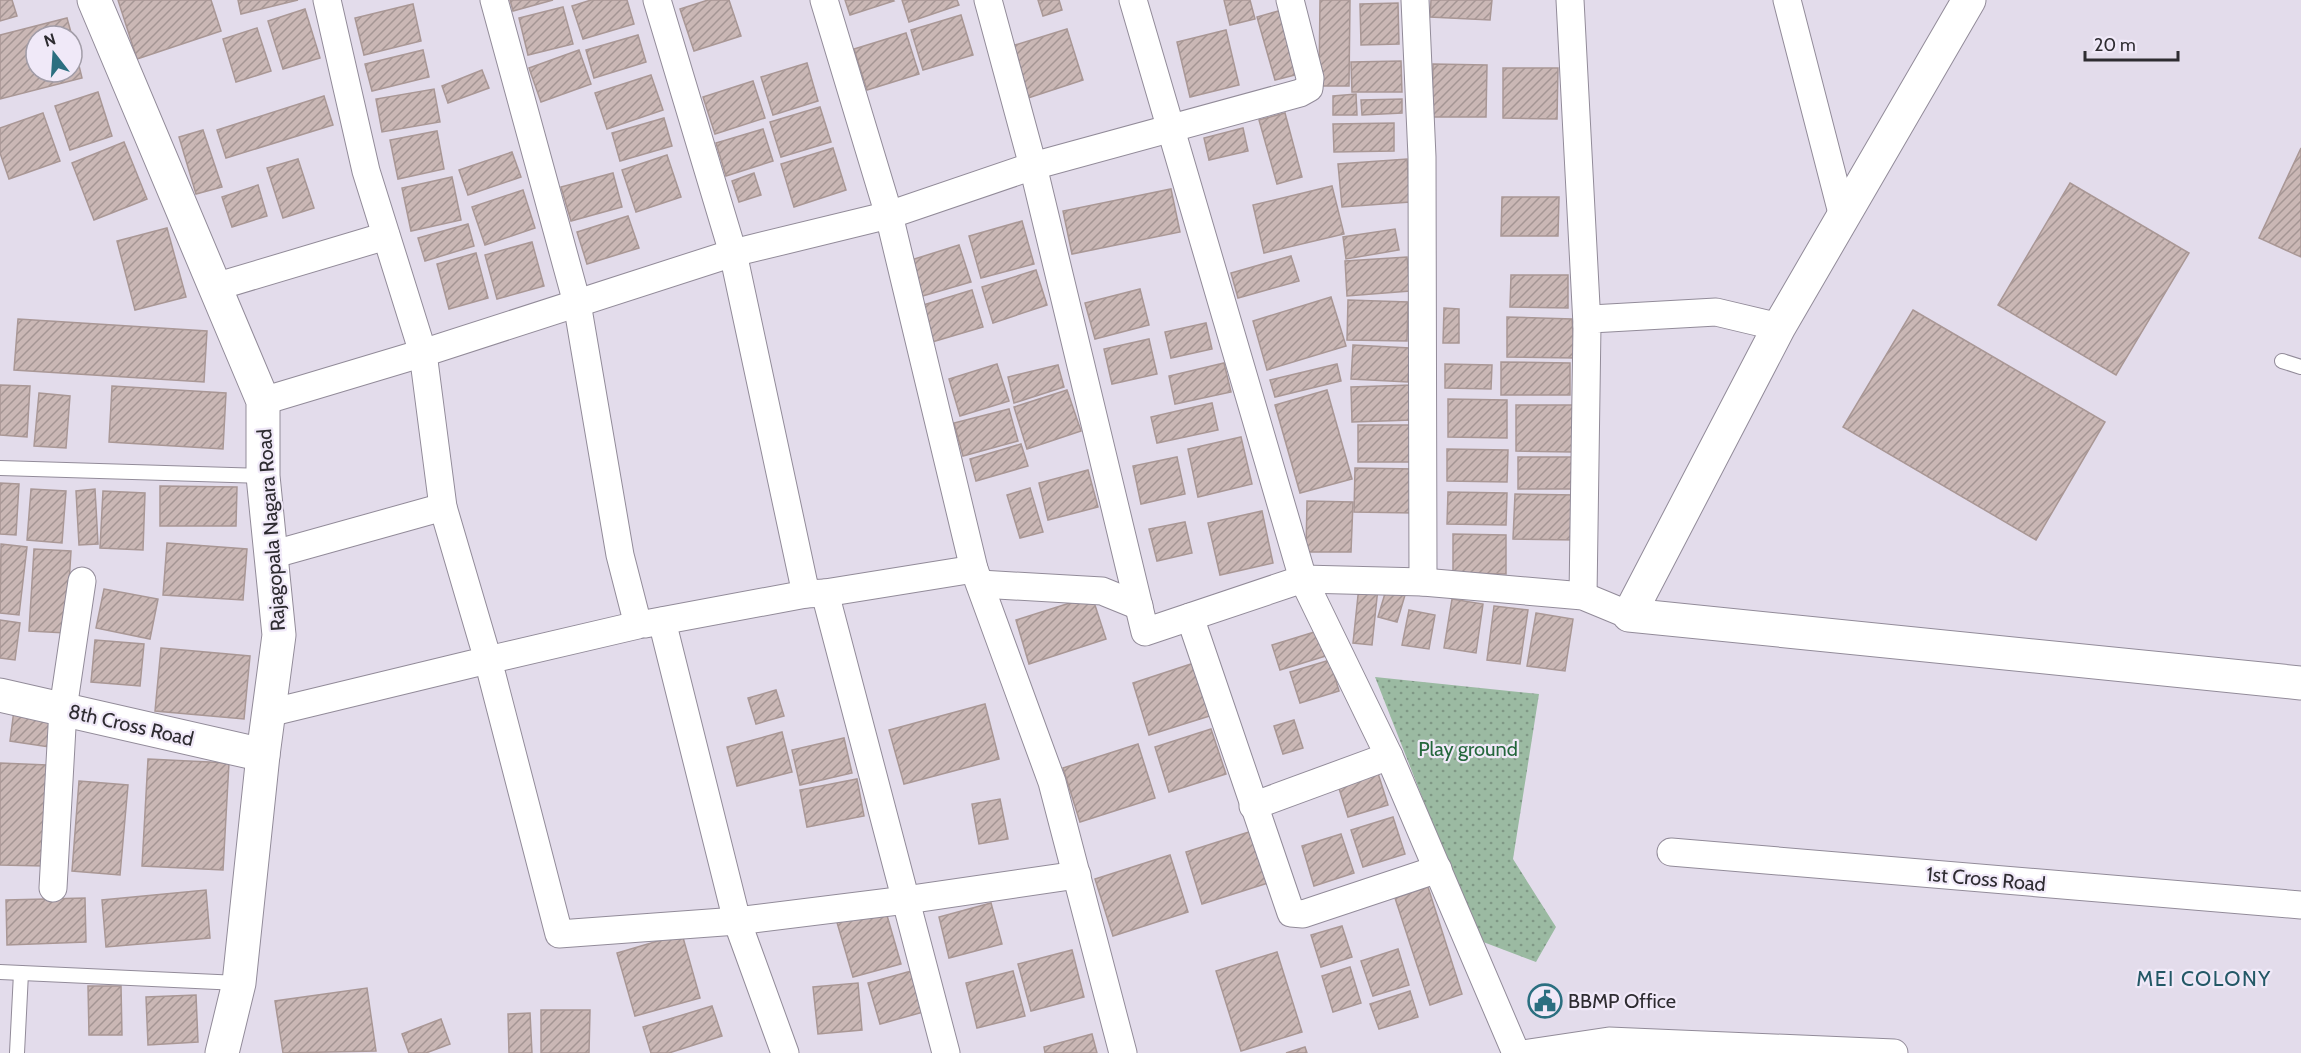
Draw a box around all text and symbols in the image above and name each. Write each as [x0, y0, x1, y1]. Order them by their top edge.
north arrow [24, 24, 84, 84]
scale bar [2085, 24, 2178, 62]
text: N [42, 29, 58, 51]
text: 20 m [2094, 34, 2136, 56]
street label: Rajagopala Nagara Road [252, 428, 290, 632]
street label: 8th Cross Road [66, 699, 196, 751]
park label: Play ground [1418, 737, 1518, 761]
street label: 1st Cross Road [1925, 862, 2047, 896]
district label: MEI COLONY [2136, 966, 2272, 991]
public building icon: BBMP Office [1527, 983, 1563, 1019]
place label: BBMP Office [1568, 989, 1676, 1013]

